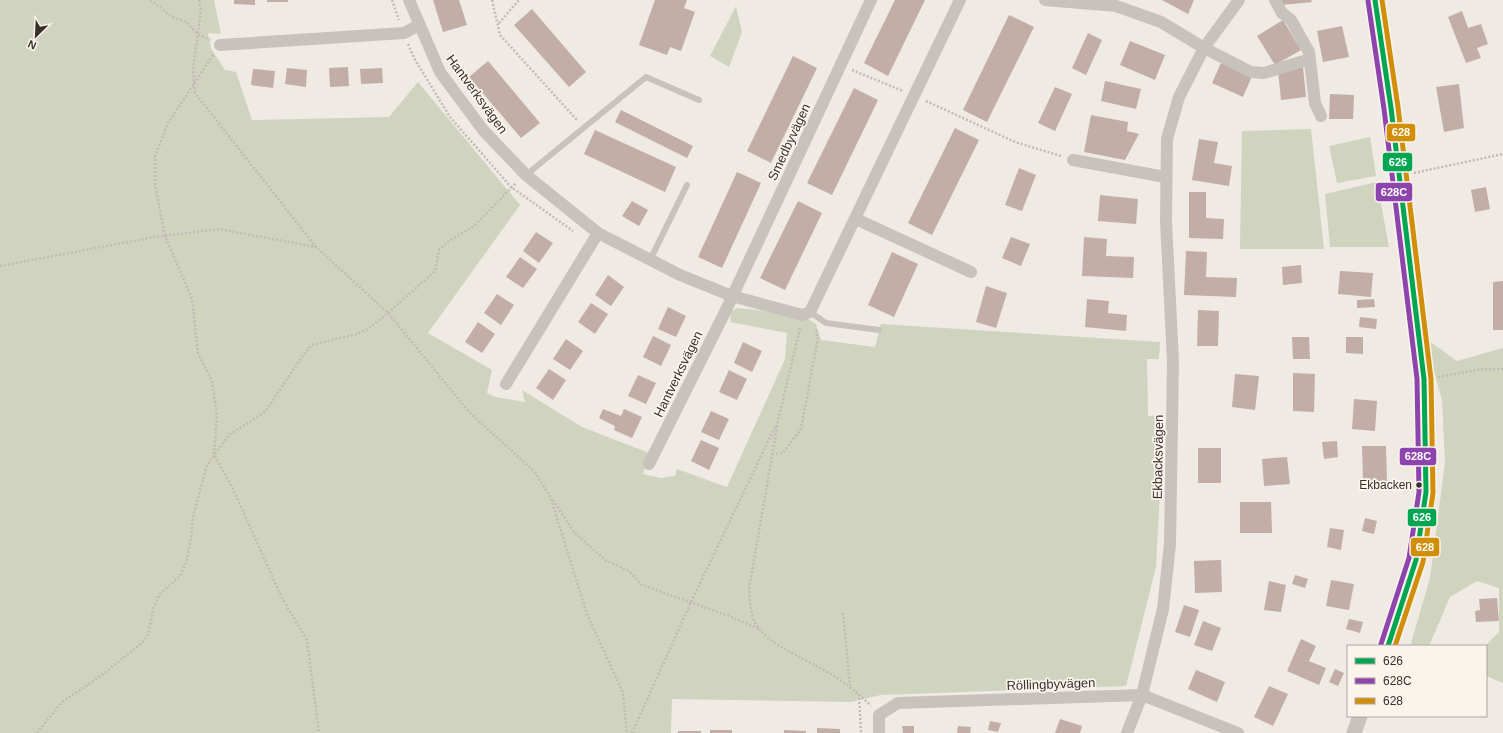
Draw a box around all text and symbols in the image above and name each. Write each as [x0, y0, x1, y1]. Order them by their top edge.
north arrow [16, 16, 56, 56]
text: N [26, 38, 38, 52]
street label: Hantverksvägen [443, 52, 511, 136]
street label: Smedbyvägen [765, 101, 813, 183]
line badge: 628 [1386, 123, 1416, 142]
text: 628 [1392, 126, 1410, 138]
line badge: 626 [1382, 152, 1413, 172]
text: 626 [1389, 156, 1407, 168]
line badge: 628C [1375, 182, 1413, 202]
text: 628C [1381, 186, 1407, 198]
street label: Hantverksvägen [651, 328, 705, 420]
street label: Ekbacksvägen [1150, 415, 1166, 499]
line badge: 628C [1399, 447, 1437, 466]
text: 628C [1405, 450, 1431, 462]
place label: Ekbacken [1359, 478, 1412, 492]
marker: Ekbacken [1414, 480, 1424, 490]
line badge: 626 [1407, 508, 1437, 527]
text: 626 [1413, 511, 1431, 523]
line badge: 628 [1410, 537, 1440, 557]
text: 628 [1416, 541, 1434, 553]
legend [1347, 645, 1487, 717]
text: 626 [1383, 654, 1403, 668]
text: 628C [1383, 674, 1412, 688]
street label: Röllingbyvägen [1006, 675, 1096, 693]
text: 628 [1383, 694, 1403, 708]

